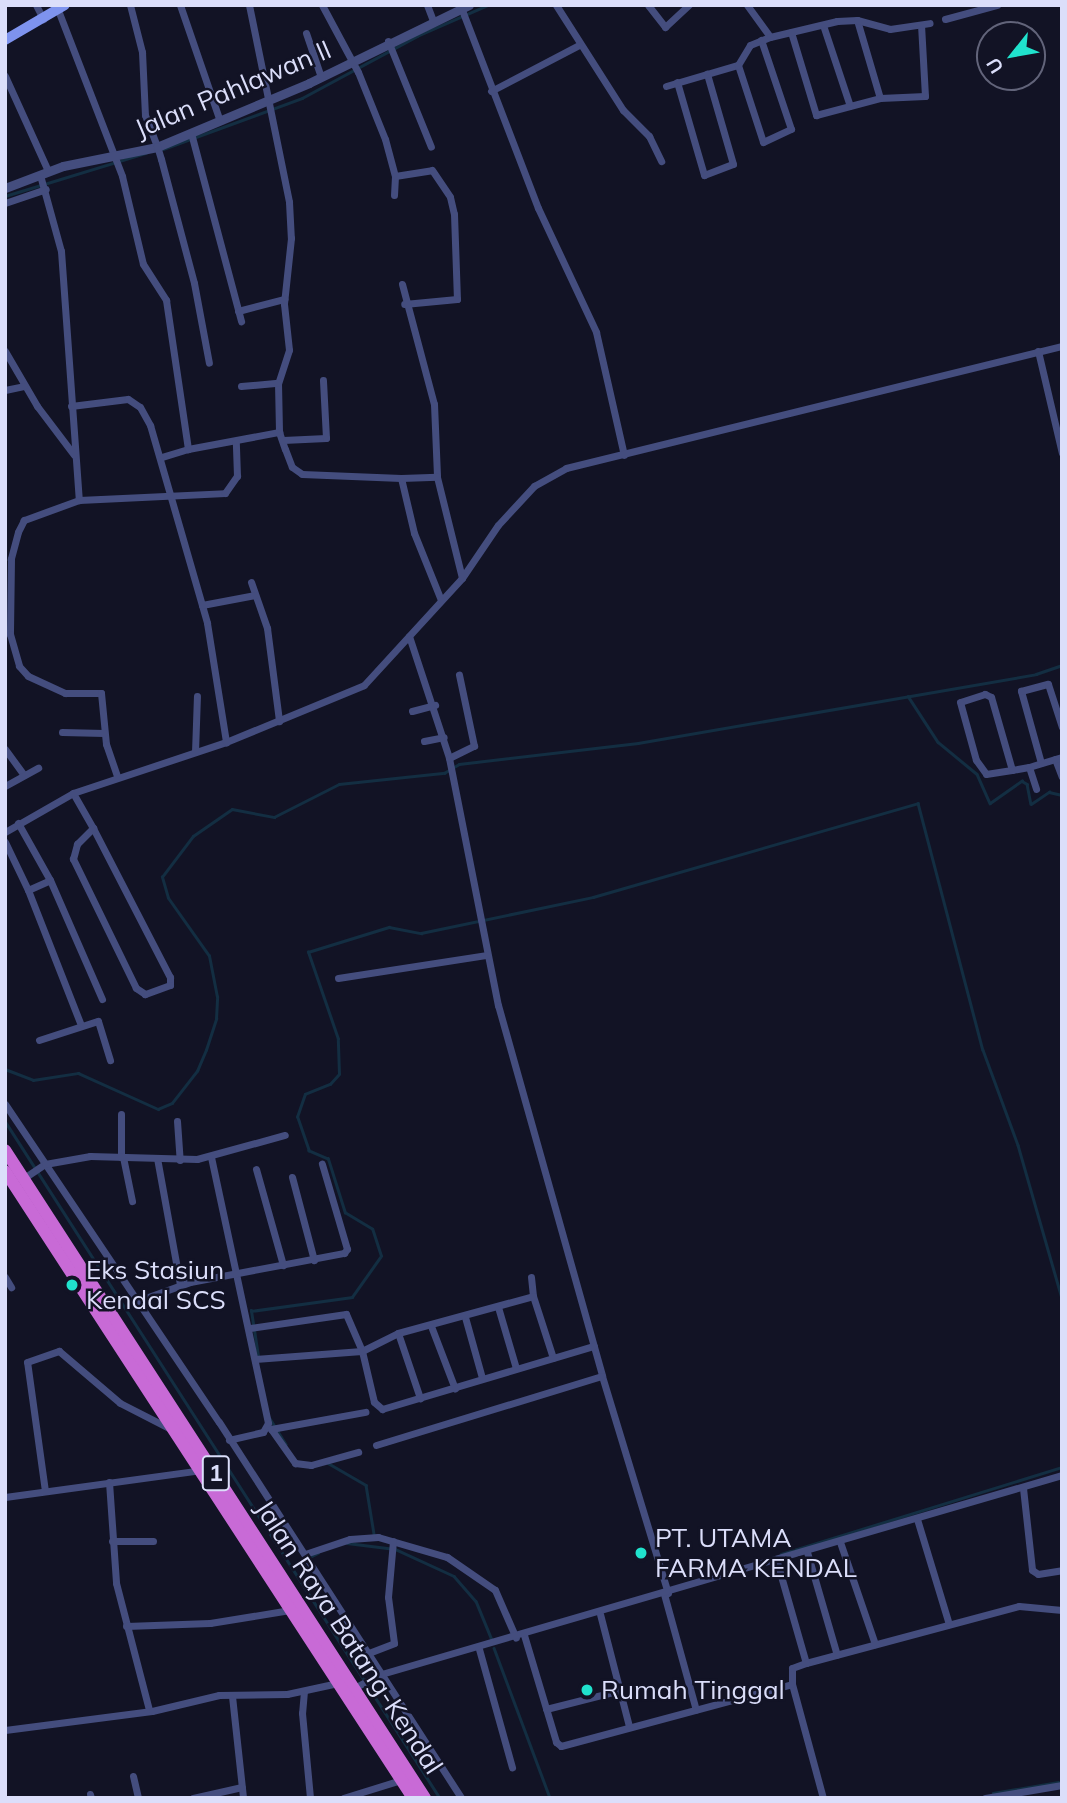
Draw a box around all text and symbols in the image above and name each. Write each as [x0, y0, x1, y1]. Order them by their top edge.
north arrow [976, 21, 1046, 91]
street label: Jalan Pahlawan II [130, 34, 336, 144]
text: U [981, 54, 1009, 78]
place label: Eks Stasiun Kendal SCS [86, 1254, 226, 1316]
marker: Eks Stasiun Kendal SCS [64, 1277, 80, 1293]
road number: 1 [200, 1452, 232, 1493]
street label: Jalan Raya Batang-Kendal [249, 1494, 449, 1780]
place label: PT. UTAMA FARMA KENDAL [655, 1522, 857, 1584]
marker: PT. UTAMA FARMA KENDAL [633, 1545, 649, 1561]
place label: Rumah Tinggal [601, 1674, 785, 1706]
marker: Rumah Tinggal [579, 1682, 595, 1698]

